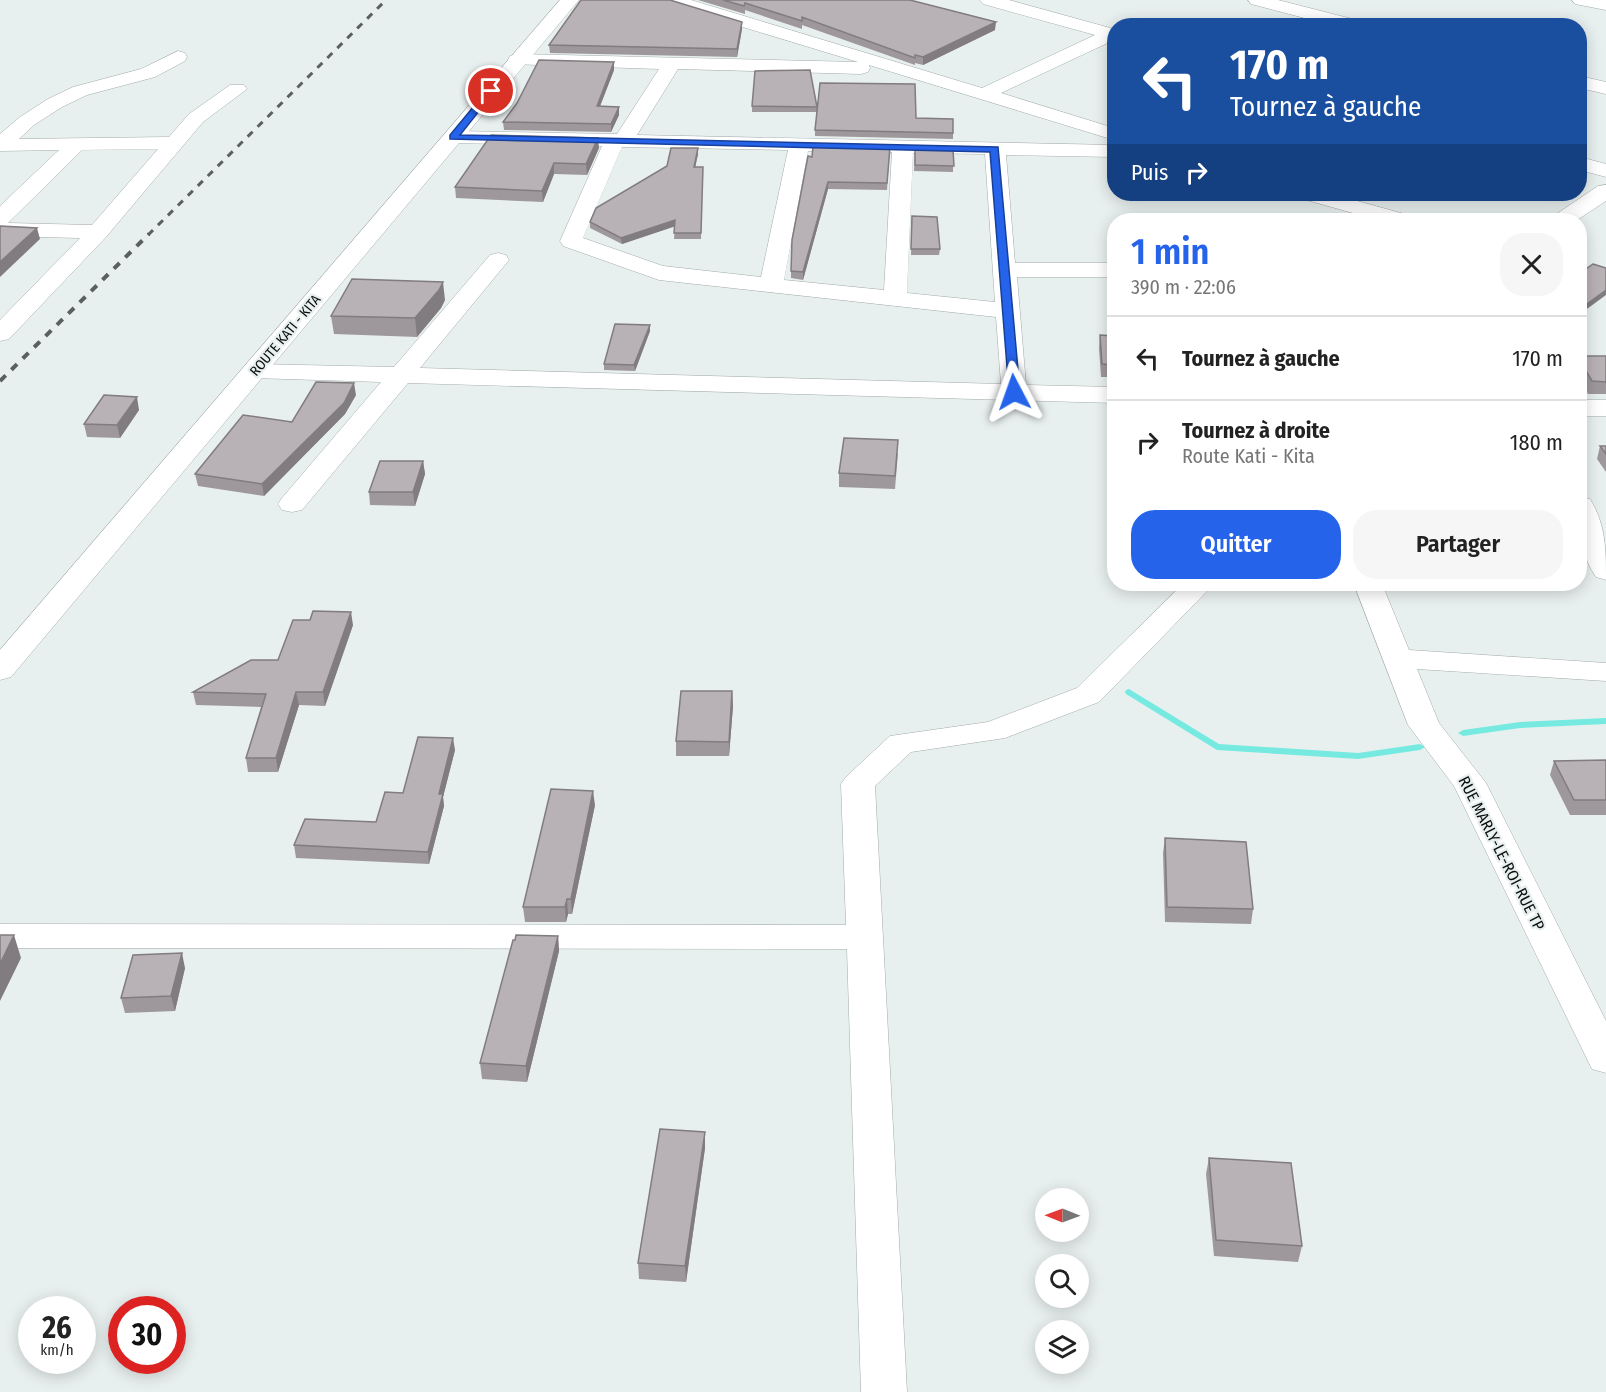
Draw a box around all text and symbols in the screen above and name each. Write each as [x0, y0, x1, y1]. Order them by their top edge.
text: 170 m [1230, 40, 1329, 90]
icon: left [1131, 42, 1209, 120]
pin [465, 65, 516, 116]
icon: arrive [474, 74, 507, 107]
text: Tournez à gauche [1230, 91, 1421, 123]
icon: right [1180, 156, 1213, 189]
text: Puis [1131, 159, 1168, 186]
text: 1 min [1131, 230, 1209, 274]
button: close [1500, 233, 1563, 296]
text: 390 m · 22:06 [1131, 275, 1236, 299]
street label: ROUTE KATI - KITA [246, 291, 325, 379]
icon: left [1131, 342, 1164, 375]
text: Tournez à gauche [1182, 345, 1340, 372]
text: 170 m [1512, 345, 1563, 372]
position arrow [982, 360, 1046, 424]
text: Tournez à droite [1182, 417, 1330, 444]
icon: right [1131, 426, 1164, 459]
text: 180 m [1510, 429, 1563, 456]
text: Route Kati - Kita [1182, 444, 1315, 468]
button: Quitter [1131, 510, 1341, 579]
button: Partager [1353, 510, 1563, 579]
street label: RUE MARLY-LE-ROI-RUE TP [1454, 773, 1549, 933]
north arrow [1035, 1188, 1089, 1242]
map controls [1035, 1188, 1089, 1374]
button: search [1035, 1254, 1089, 1308]
speed limit sign: 30 [108, 1296, 186, 1374]
text: 26 [42, 1310, 72, 1346]
button: layers [1035, 1320, 1089, 1374]
text: km/h [40, 1341, 74, 1359]

